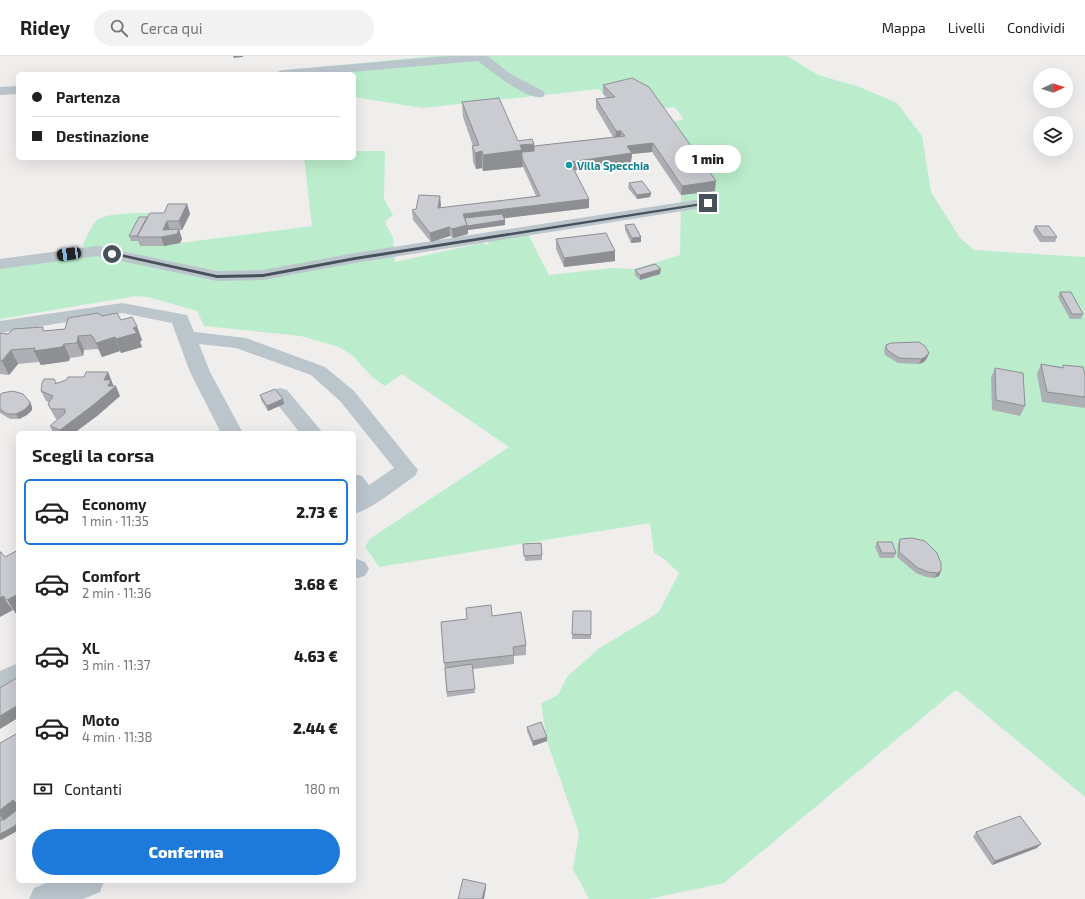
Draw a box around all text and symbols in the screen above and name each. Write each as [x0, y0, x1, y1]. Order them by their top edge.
search box [94, 10, 374, 46]
text: Ridey [20, 16, 70, 39]
icon: search [108, 17, 130, 39]
text: Cerca qui [140, 19, 202, 37]
text: Mappa [882, 19, 926, 36]
text: Livelli [948, 19, 985, 36]
text: Condividi [1007, 19, 1065, 36]
north arrow [1033, 68, 1073, 108]
map controls [1033, 68, 1073, 156]
text: Partenza [56, 88, 120, 106]
button: layers [1033, 116, 1073, 156]
text: Destinazione [56, 127, 149, 145]
callout: 1 min [675, 145, 741, 173]
text: 1 min [692, 151, 724, 167]
place label: Villa Specchia [577, 159, 649, 172]
marker: Villa Specchia [564, 160, 574, 170]
route end [699, 194, 717, 212]
route start [103, 245, 121, 263]
car [56, 246, 82, 262]
text: Scegli la corsa [32, 444, 154, 466]
icon: car [34, 494, 70, 530]
text: Economy [82, 495, 147, 513]
text: 2.73 € [296, 503, 338, 521]
text: 1 min · 11:35 [82, 513, 149, 529]
icon: car [34, 566, 70, 602]
text: Comfort [82, 567, 140, 585]
text: 3.68 € [294, 575, 338, 593]
text: 2 min · 11:36 [82, 585, 151, 601]
icon: car [34, 638, 70, 674]
text: XL [82, 639, 100, 657]
text: 4.63 € [294, 647, 338, 665]
text: 3 min · 11:37 [82, 657, 150, 673]
icon: car [34, 710, 70, 746]
text: Moto [82, 711, 120, 729]
text: 2.44 € [293, 719, 338, 737]
text: 4 min · 11:38 [82, 729, 152, 745]
icon: cash [32, 778, 54, 800]
text: Contanti [64, 780, 122, 798]
text: 180 m [305, 781, 340, 797]
button: Conferma [32, 829, 340, 875]

